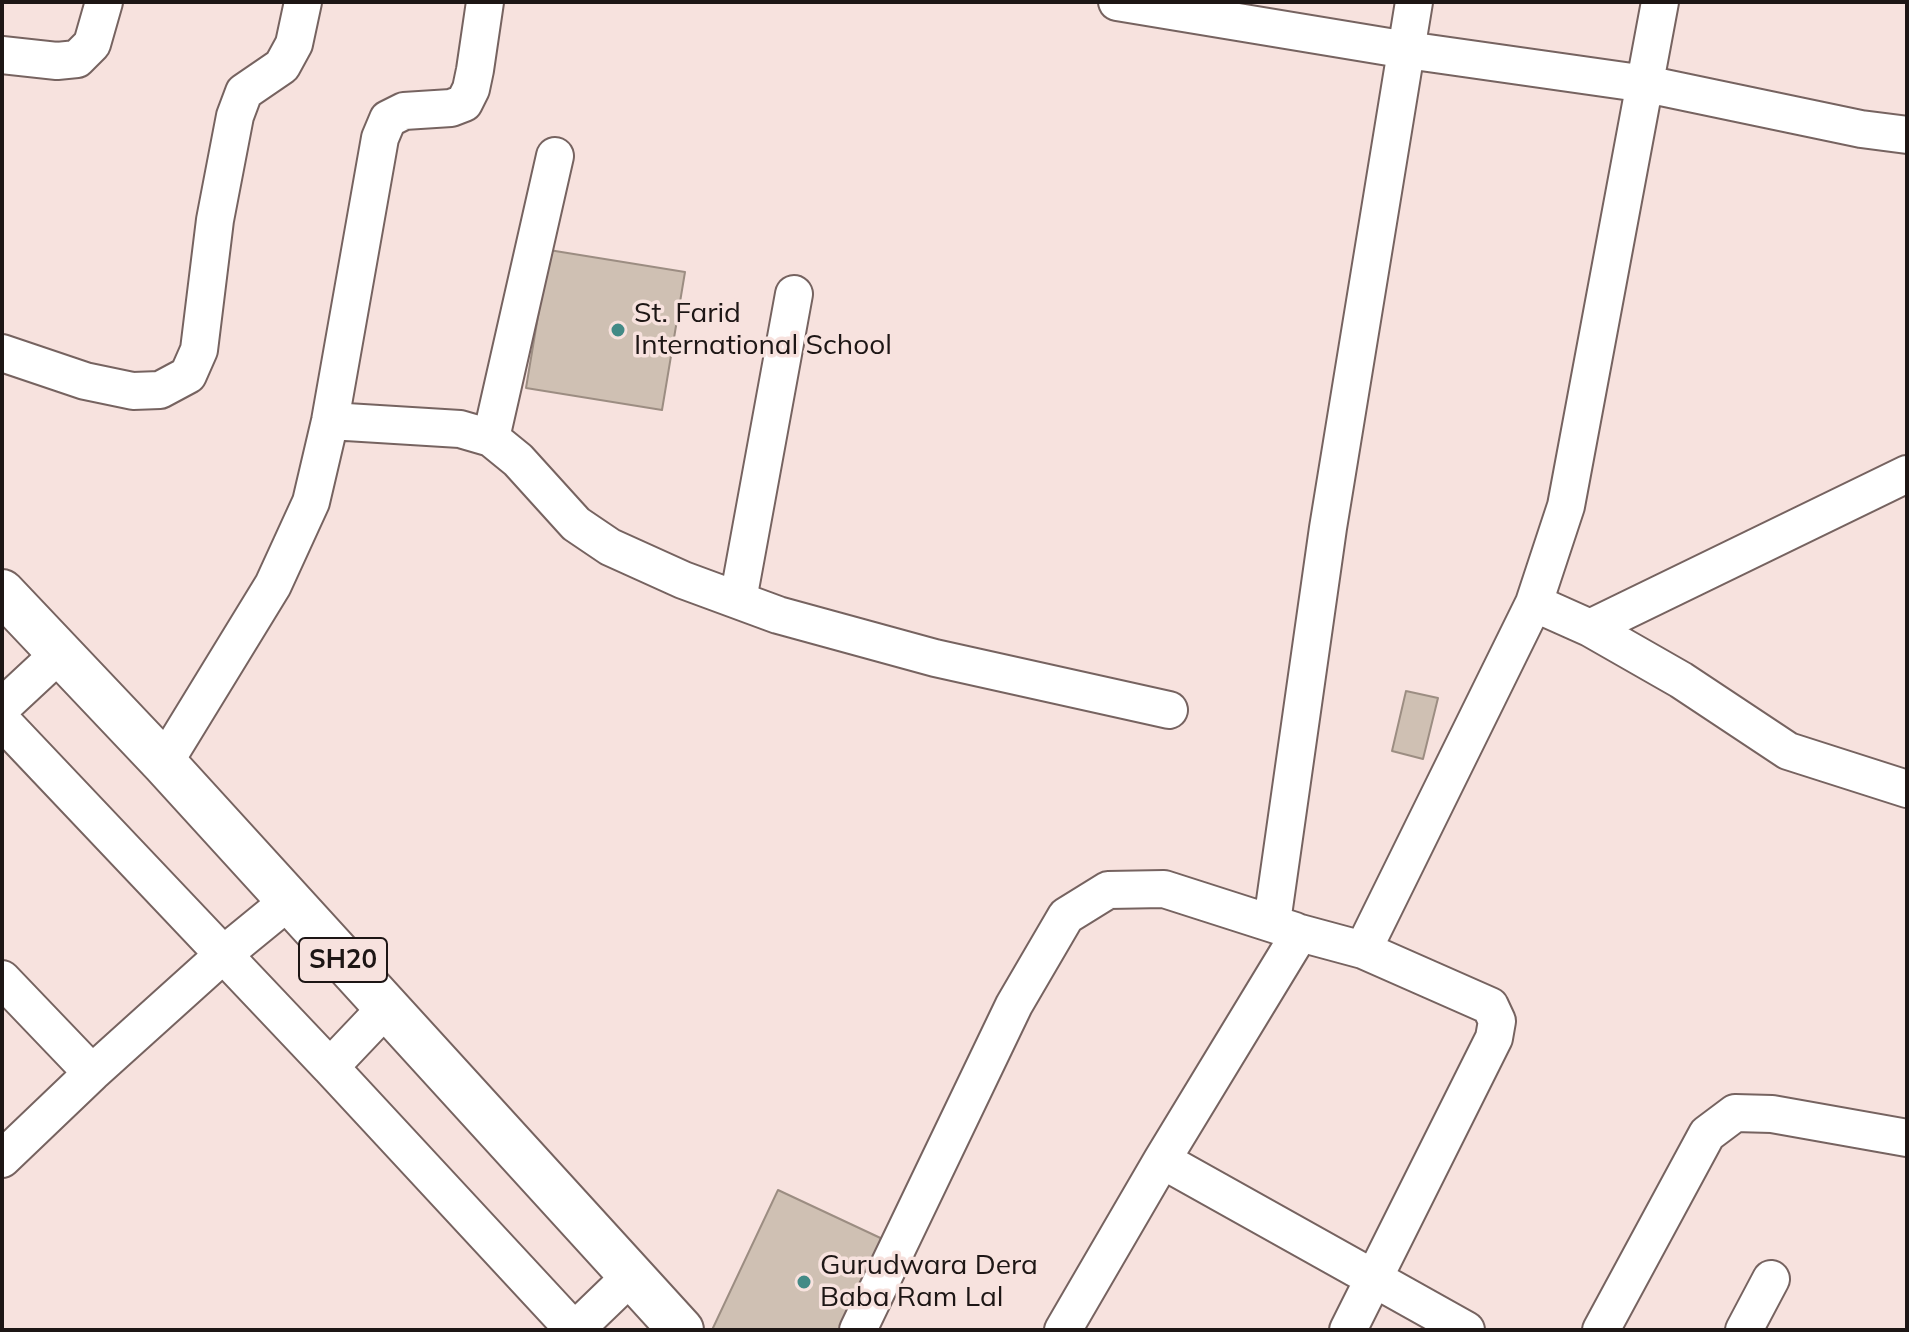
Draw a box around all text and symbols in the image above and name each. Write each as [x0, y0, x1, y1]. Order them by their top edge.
place label: St. Farid International School [634, 297, 892, 363]
marker: St. Farid International School [609, 321, 627, 339]
road number: SH20 [299, 938, 387, 982]
place label: Gurudwara Dera Baba Ram Lal [820, 1249, 1038, 1315]
marker: Gurudwara Dera Baba Ram Lal [795, 1273, 813, 1291]

